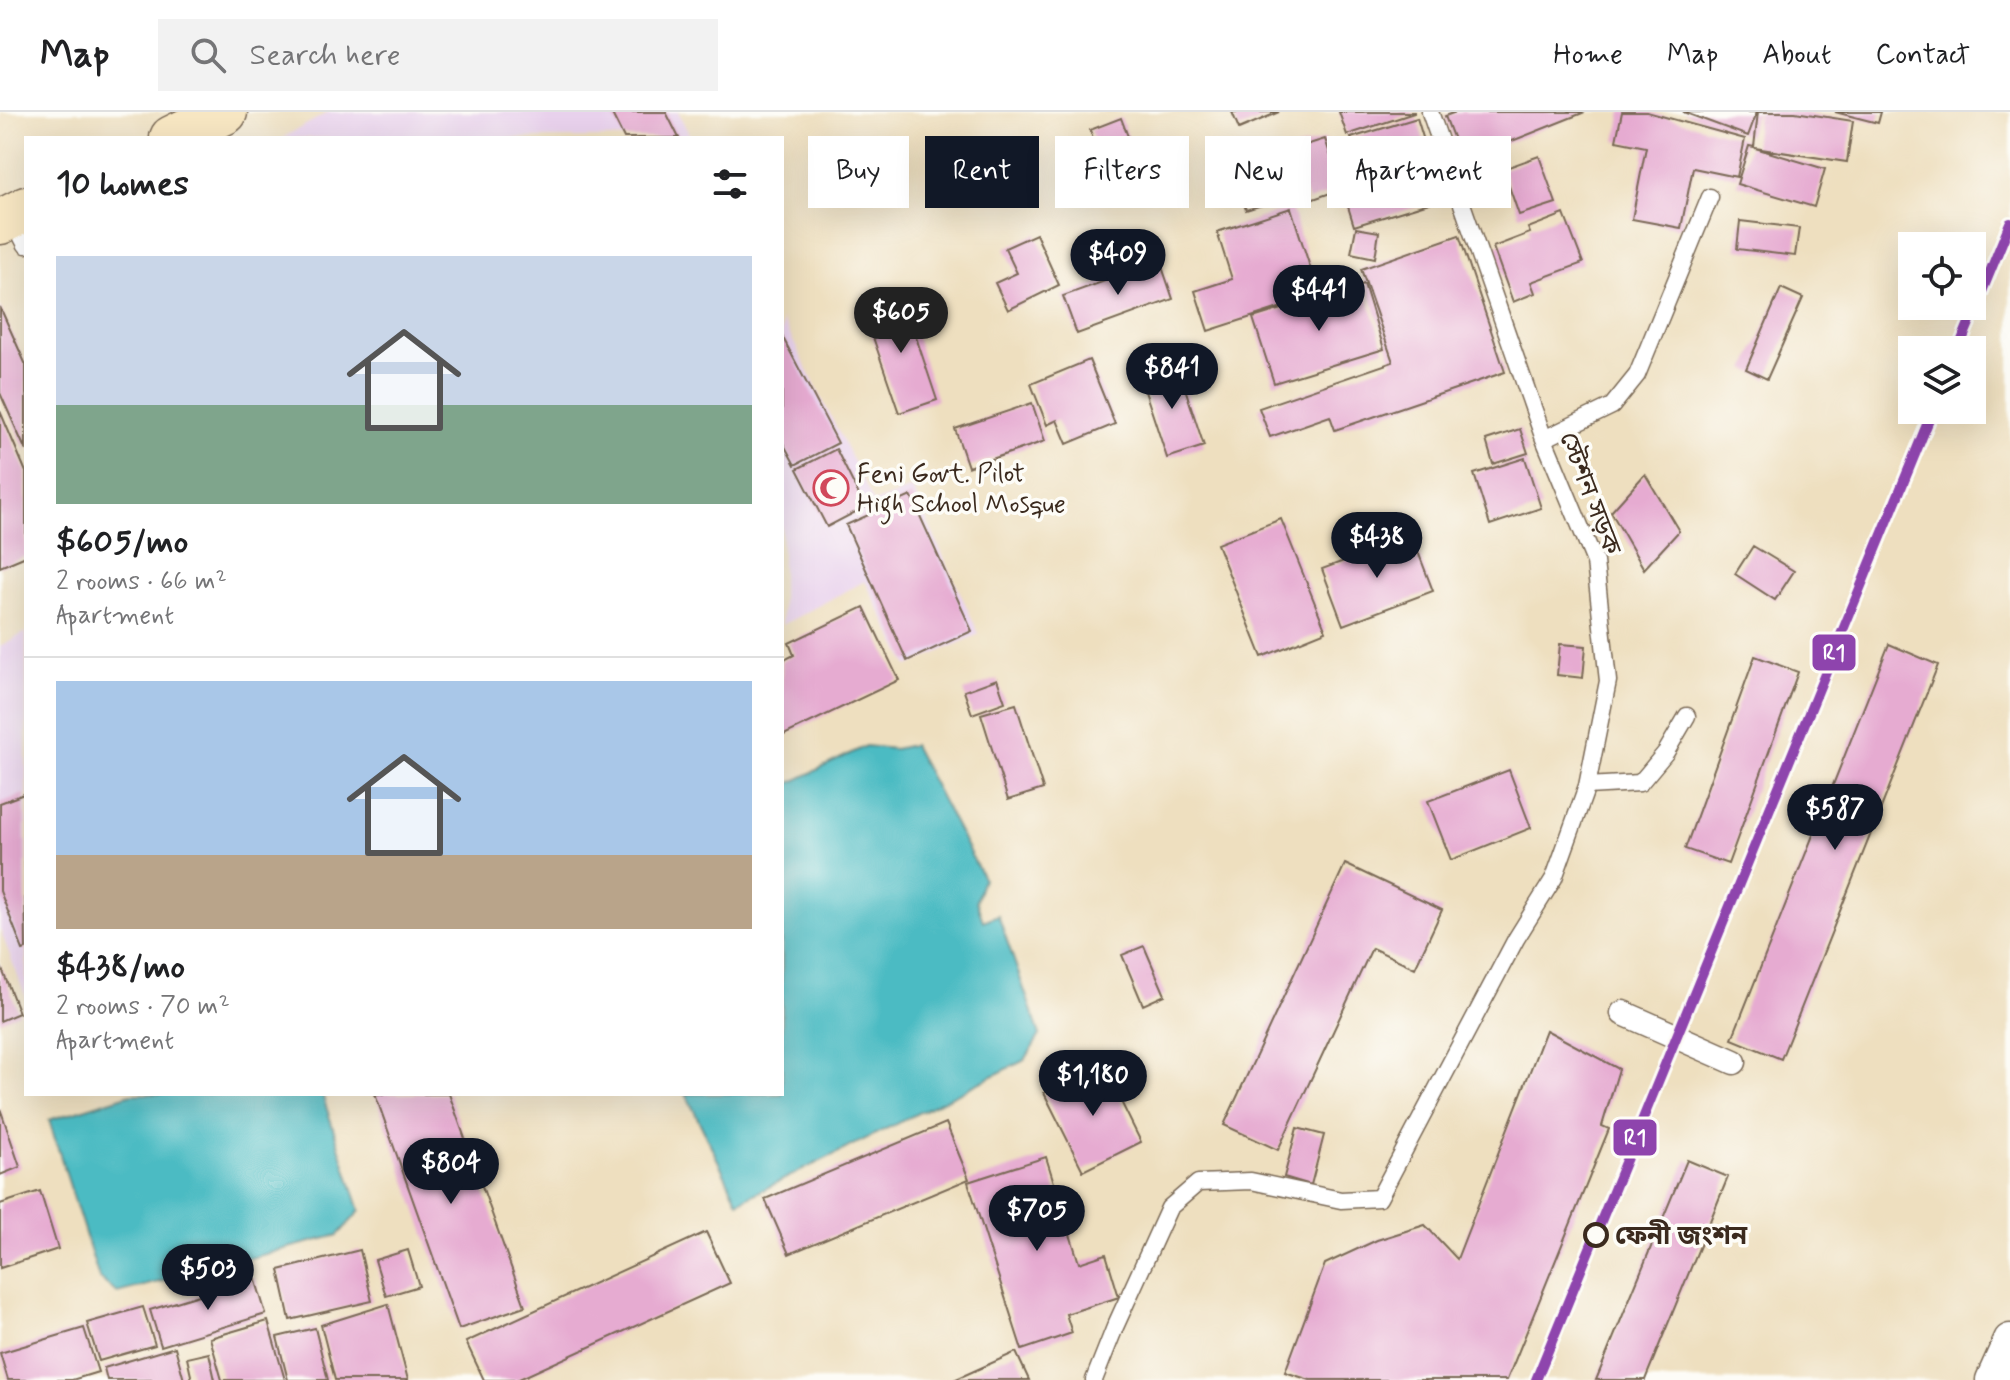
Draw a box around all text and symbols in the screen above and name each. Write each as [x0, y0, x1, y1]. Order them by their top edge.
search box [158, 19, 718, 91]
text: Map [40, 31, 110, 80]
icon: search [186, 33, 230, 77]
text: Search here [250, 36, 401, 75]
text: Home [1553, 37, 1623, 74]
text: Map [1667, 37, 1718, 74]
text: About [1762, 37, 1831, 74]
text: Contact [1875, 37, 1970, 74]
chip: Buy [808, 136, 909, 208]
chip: Rent [925, 136, 1039, 208]
chip: Filters [1055, 136, 1189, 208]
chip: New [1205, 136, 1311, 208]
chip: Apartment [1327, 136, 1511, 208]
text: 10 homes [56, 162, 189, 207]
icon: filters [708, 162, 752, 206]
pin: $409 [1071, 229, 1165, 297]
map controls [1898, 232, 1986, 424]
button: locate [1898, 232, 1986, 320]
text: $409 [1089, 238, 1148, 272]
pin: $441 [1272, 265, 1366, 333]
text: $441 [1291, 274, 1347, 308]
pin: $605 [854, 287, 948, 355]
text: $605 [872, 296, 930, 330]
icon: home [332, 308, 476, 452]
button: layers [1898, 336, 1986, 424]
pin: $841 [1125, 343, 1219, 411]
text: $841 [1144, 352, 1200, 386]
street label: স্টেশন সড়ক [1550, 427, 1628, 561]
place label: Feni Govt. Pilot High School Mosque [857, 458, 1066, 525]
mosque icon: Feni Govt. Pilot High School Mosque [812, 469, 850, 507]
pin: $438 [1330, 512, 1424, 580]
text: $605/mo [56, 520, 188, 565]
text: $438 [1349, 521, 1405, 555]
text: 2 rooms · 66 m² [56, 565, 227, 599]
text: Apartment [56, 599, 174, 633]
line badge: R1 [1811, 633, 1857, 672]
text: R1 [1823, 640, 1845, 668]
icon: home [332, 733, 476, 877]
pin: $587 [1788, 784, 1882, 852]
text: $587 [1805, 793, 1865, 827]
text: $438/mo [56, 945, 185, 990]
text: 2 rooms · 70 m² [56, 990, 230, 1024]
text: Apartment [56, 1024, 174, 1058]
pin: $1,180 [1028, 1050, 1158, 1118]
text: $1,180 [1057, 1059, 1129, 1093]
line badge: R1 [1612, 1118, 1658, 1157]
text: R1 [1624, 1125, 1646, 1153]
pin: $804 [404, 1138, 498, 1206]
text: $804 [421, 1147, 481, 1181]
pin: $705 [990, 1185, 1084, 1253]
text: $705 [1007, 1194, 1067, 1228]
place label: ফেনী জংশন [1615, 1219, 1748, 1254]
marker: ফেনী জংশন [1584, 1223, 1608, 1247]
pin: $503 [161, 1244, 255, 1312]
text: $503 [180, 1253, 236, 1287]

